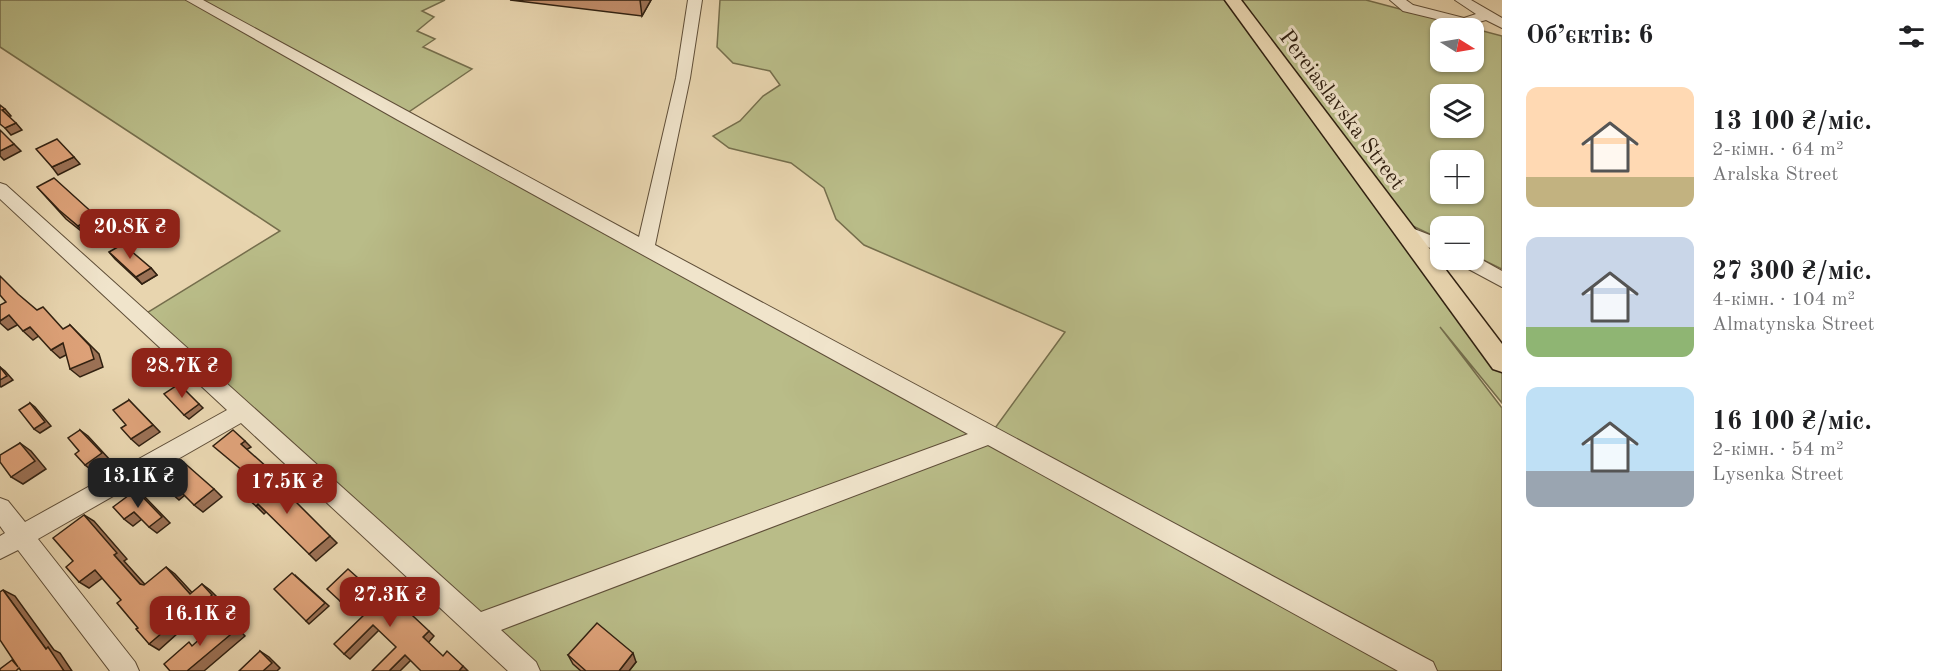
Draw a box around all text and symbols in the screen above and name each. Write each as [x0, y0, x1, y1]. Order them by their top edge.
north arrow [1430, 18, 1484, 72]
map controls [1430, 18, 1484, 270]
icon: filters [1895, 20, 1928, 53]
text: Об’єктів: 6 [1526, 23, 1653, 49]
street label: Pereiaslavska Street [1274, 26, 1408, 194]
button: layers [1430, 84, 1484, 138]
text: 13 100 ₴/міс. [1712, 109, 1872, 135]
icon: home [1574, 111, 1646, 183]
text: 2-кімн. · 64 m² [1712, 140, 1844, 160]
button: + [1430, 150, 1484, 204]
text: Aralska Street [1712, 165, 1838, 185]
pin: 20.8K ₴ [75, 209, 185, 260]
button: − [1430, 216, 1484, 270]
text: 20.8K ₴ [94, 218, 166, 238]
text: 27 300 ₴/міс. [1712, 259, 1872, 285]
icon: home [1574, 261, 1646, 333]
text: 4-кімн. · 104 m² [1712, 290, 1855, 310]
text: Almatynska Street [1712, 315, 1874, 335]
pin: 28.7K ₴ [127, 348, 237, 399]
text: 28.7K ₴ [146, 357, 218, 377]
text: 16 100 ₴/міс. [1712, 409, 1872, 435]
icon: home [1574, 411, 1646, 483]
text: 2-кімн. · 54 m² [1712, 440, 1844, 460]
pin: 13.1K ₴ [83, 458, 193, 509]
pin: 17.5K ₴ [232, 464, 342, 515]
text: Lysenka Street [1712, 465, 1844, 485]
text: 13.1K ₴ [102, 467, 174, 487]
text: 17.5K ₴ [251, 473, 323, 493]
pin: 27.3K ₴ [335, 577, 445, 628]
text: 27.3K ₴ [354, 586, 426, 606]
pin: 16.1K ₴ [145, 596, 255, 647]
text: 16.1K ₴ [164, 605, 236, 625]

